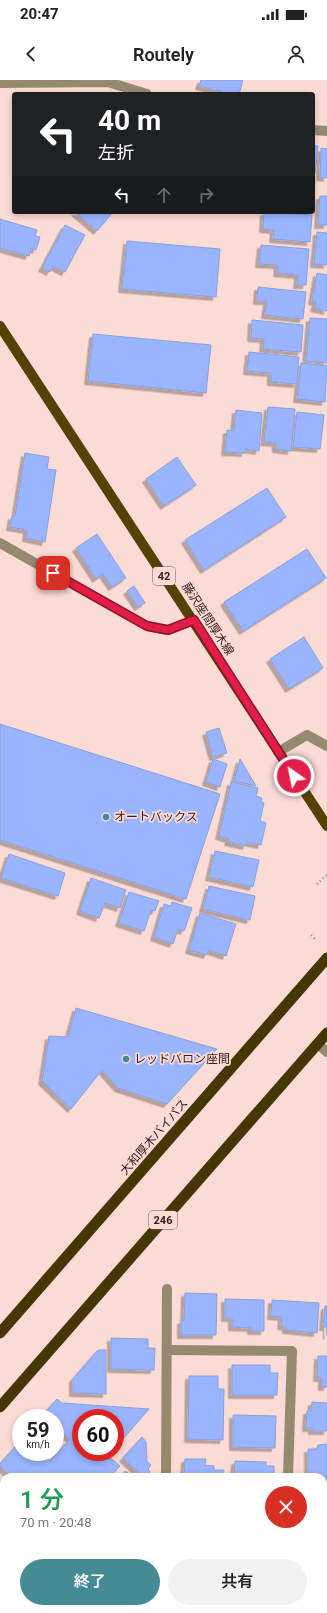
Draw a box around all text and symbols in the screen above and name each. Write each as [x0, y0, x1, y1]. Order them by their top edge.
text: 20:47 [20, 5, 59, 23]
icon: back [20, 43, 42, 65]
icon: person [285, 43, 307, 65]
text: Routely [133, 44, 194, 65]
text: 40 m [98, 104, 161, 137]
icon: left [32, 108, 84, 160]
text: 左折 [98, 142, 134, 163]
icon: left [111, 184, 133, 206]
icon: ahead [153, 184, 175, 206]
icon: right [195, 184, 217, 206]
pin [36, 556, 70, 590]
icon: arrive [42, 562, 64, 584]
road number: 42 [153, 567, 175, 585]
street label: 藤沢座間厚木線 [179, 580, 237, 658]
position arrow [273, 755, 315, 797]
place label: オートバックス [114, 810, 198, 824]
marker: オートバックス [101, 812, 111, 822]
place label: レッドバロン座間 [134, 1052, 230, 1066]
marker: レッドバロン座間 [121, 1054, 131, 1064]
street label: 大和厚木バイパス [117, 1096, 191, 1178]
road number: 246 [149, 1211, 177, 1229]
speed limit sign: 60 [72, 1409, 124, 1461]
text: 59 [27, 1418, 49, 1442]
text: km/h [26, 1439, 50, 1450]
text: 1 分 [20, 1486, 64, 1514]
button: close [265, 1486, 307, 1528]
text: 70 m · 20:48 [20, 1515, 91, 1530]
button: 終了 [20, 1559, 160, 1605]
button: 共有 [168, 1559, 307, 1605]

